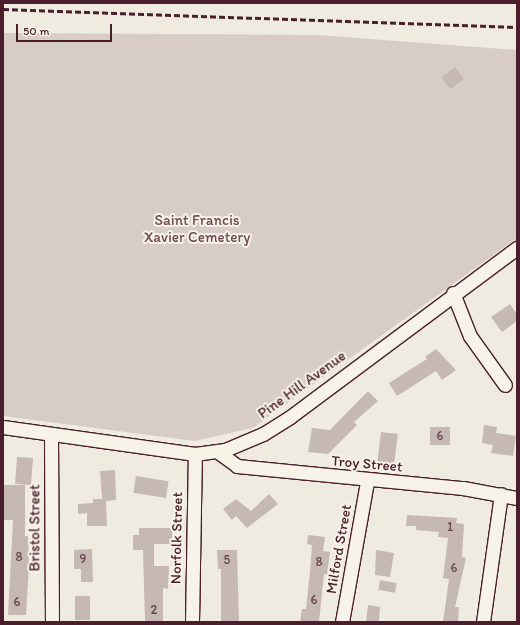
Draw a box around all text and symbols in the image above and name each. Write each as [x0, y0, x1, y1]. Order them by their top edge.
scale bar [18, 16, 114, 42]
text: 50 m [23, 24, 49, 38]
park label: Saint Francis Xavier Cemetery [144, 211, 250, 246]
street label: Pine Hill Avenue [254, 347, 350, 423]
house number: 6 [437, 428, 443, 444]
street label: Troy Street [331, 452, 403, 476]
street label: Bristol Street [26, 485, 44, 571]
street label: Norfolk Street [167, 492, 187, 584]
street label: Milford Street [322, 503, 356, 595]
house number: 1 [447, 519, 453, 535]
house number: 8 [15, 549, 23, 565]
house number: 9 [80, 551, 86, 567]
house number: 5 [224, 552, 230, 568]
house number: 8 [315, 554, 323, 570]
house number: 6 [451, 560, 457, 576]
house number: 6 [311, 592, 317, 608]
house number: 6 [14, 594, 20, 610]
house number: 2 [151, 602, 157, 618]

